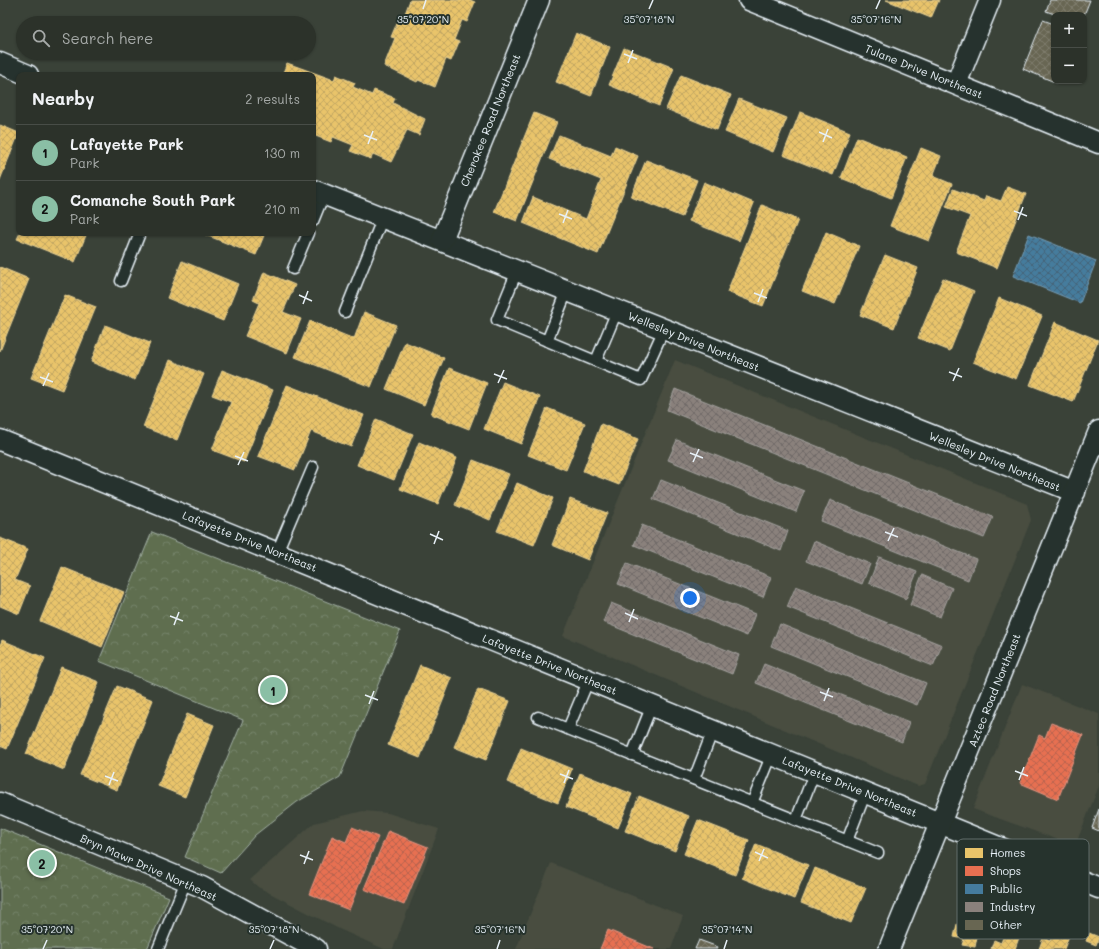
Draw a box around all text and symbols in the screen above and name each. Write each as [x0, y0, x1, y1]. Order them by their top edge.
text: 35°07'20"N [397, 12, 449, 26]
text: 35°07'18"N [624, 12, 674, 26]
text: 35°07'16"N [851, 12, 901, 26]
map controls [1051, 12, 1087, 84]
button: + [1051, 12, 1087, 48]
search box [16, 16, 316, 60]
icon: search [30, 27, 52, 49]
text: Search here [62, 28, 153, 48]
street label: Tulane Drive Northeast [863, 40, 985, 102]
button: − [1051, 48, 1087, 84]
street label: Cherokee Road Northeast [456, 51, 524, 189]
text: Nearby [32, 87, 94, 109]
text: 2 results [245, 90, 300, 107]
text: Lafayette Park [70, 134, 184, 154]
text: 1 [42, 144, 48, 161]
text: 130 m [264, 144, 300, 161]
text: Park [70, 154, 99, 171]
text: Comanche South Park [70, 190, 235, 210]
text: 2 [41, 200, 49, 217]
text: 210 m [264, 200, 300, 217]
text: Park [70, 210, 99, 227]
street label: Wellesley Drive Northeast [626, 308, 762, 374]
street label: Wellesley Drive Northeast [927, 428, 1063, 494]
street label: Lafayette Drive Northeast [180, 507, 320, 575]
your location [680, 588, 700, 608]
street label: Lafayette Drive Northeast [480, 630, 620, 698]
street label: Aztec Road Northeast [964, 631, 1024, 749]
pin: 1 [260, 675, 286, 705]
street label: Lafayette Drive Northeast [780, 752, 920, 820]
street label: Bryn Mawr Drive Northeast [78, 830, 220, 904]
legend [957, 839, 1089, 939]
text: Homes [990, 845, 1025, 860]
pin: 2 [29, 848, 55, 878]
text: Shops [990, 863, 1021, 878]
text: Public [990, 881, 1022, 896]
text: Industry [990, 899, 1036, 914]
text: Other [990, 917, 1022, 932]
text: 35°07'20"N [21, 922, 73, 936]
text: 35°07'18"N [249, 922, 299, 936]
text: 35°07'16"N [475, 922, 525, 936]
text: 35°07'14"N [702, 922, 752, 936]

